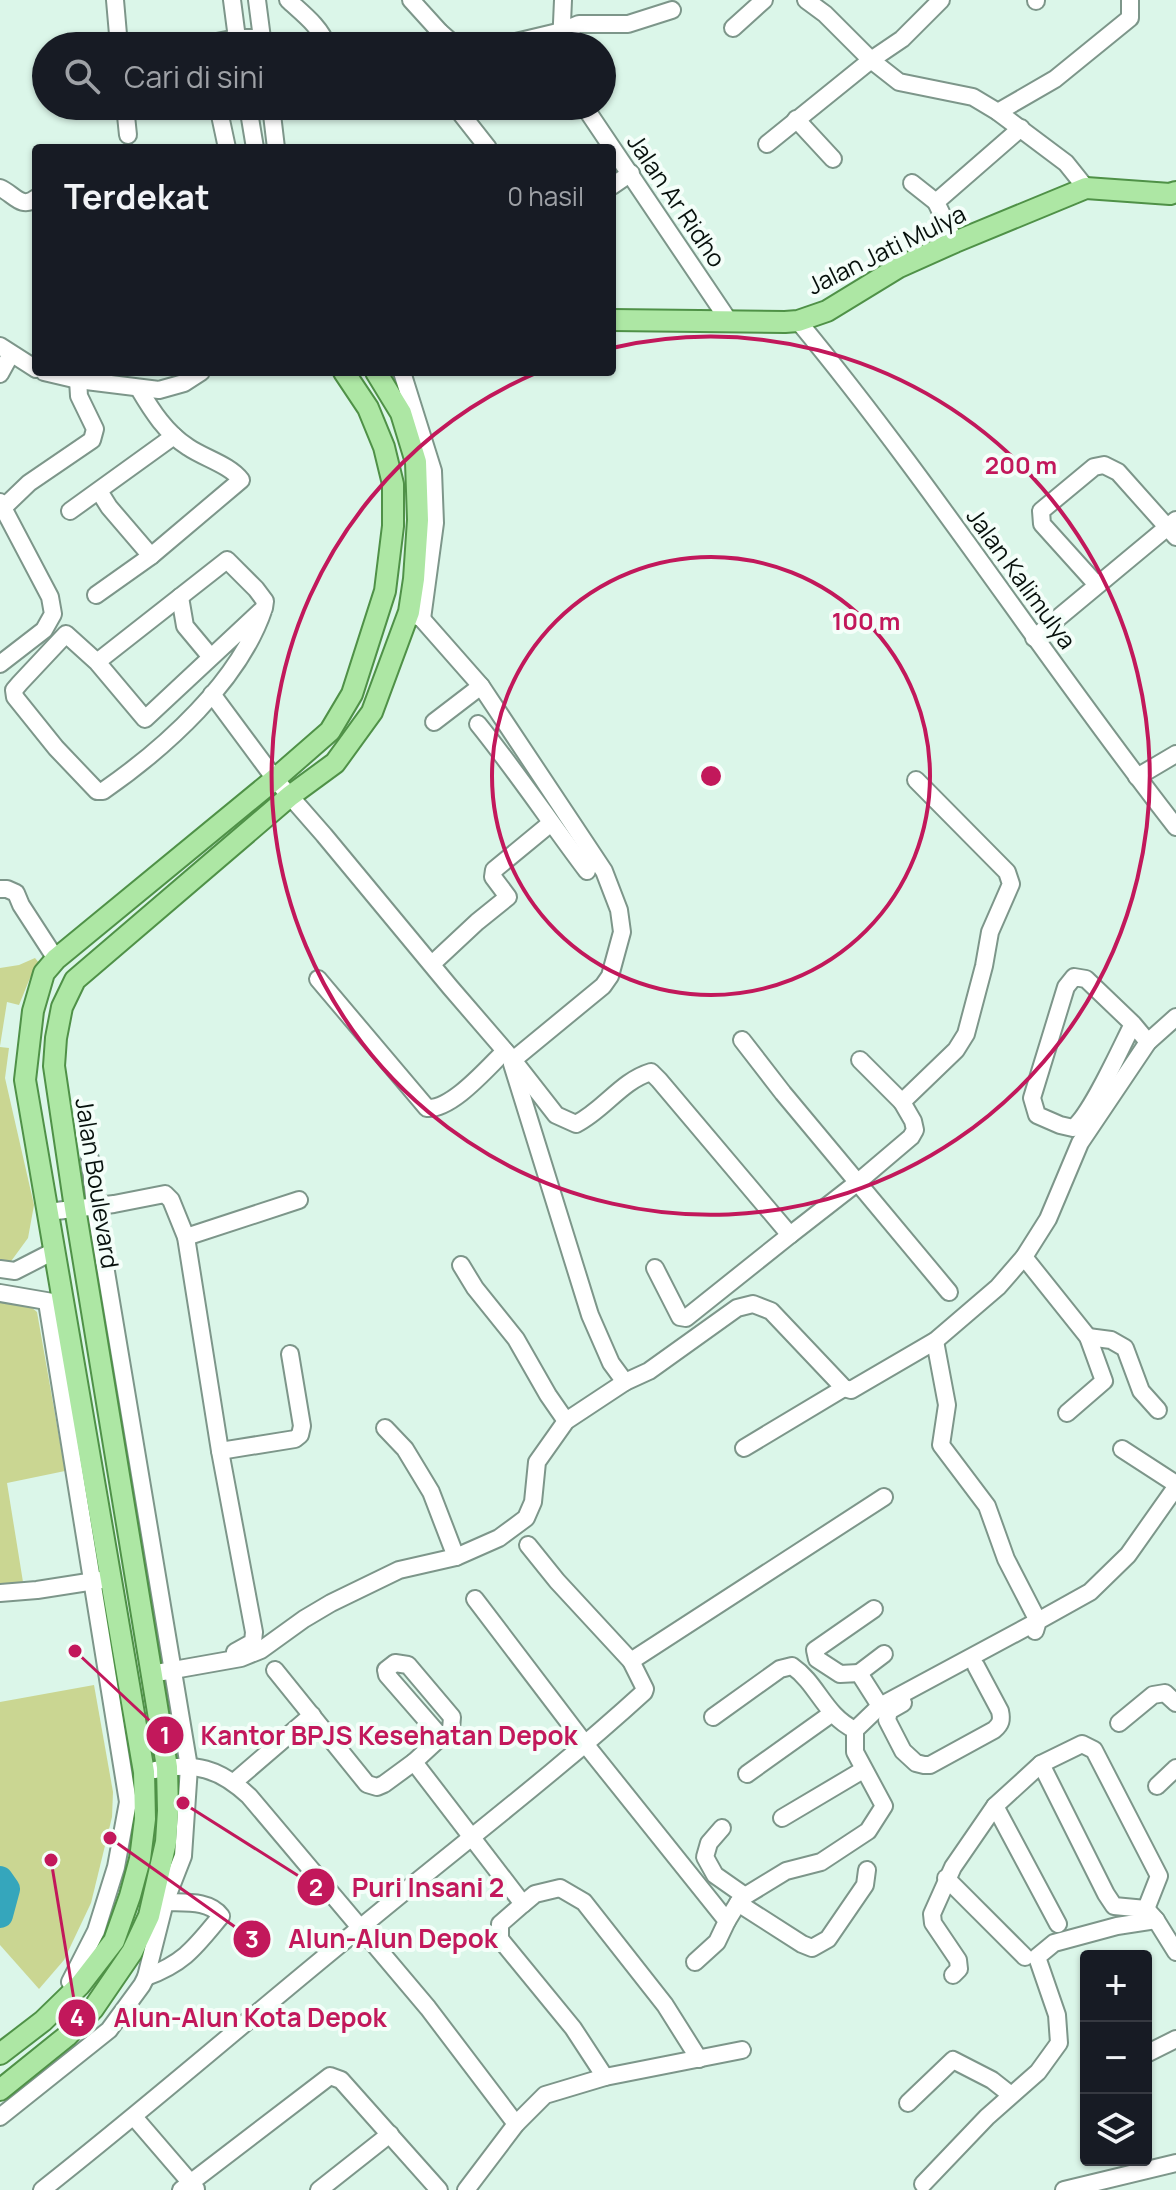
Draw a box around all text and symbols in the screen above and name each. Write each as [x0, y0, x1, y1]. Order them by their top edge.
search box [32, 32, 616, 120]
icon: search [60, 54, 104, 98]
text: Cari di sini [124, 56, 264, 97]
street label: Jalan Ar Ridho [620, 127, 734, 273]
text: Terdekat [64, 173, 210, 219]
text: 0 hasil [507, 178, 584, 214]
street label: Jalan Jati Mulya [801, 196, 971, 302]
text: 200 m [985, 448, 1057, 481]
street label: Jalan Kalimulya [960, 501, 1084, 655]
text: 100 m [832, 604, 900, 637]
centre of rings [697, 762, 725, 790]
street label: Jalan Boulevard [68, 1095, 128, 1271]
callout: Kantor BPJS Kesehatan Depok [145, 1710, 594, 1760]
text: Kantor BPJS Kesehatan Depok [200, 1717, 579, 1753]
text: 1 [160, 1718, 170, 1751]
callout: Puri Insani 2 [296, 1862, 521, 1912]
text: Puri Insani 2 [352, 1869, 504, 1905]
text: 2 [309, 1870, 323, 1903]
callout: Alun-Alun Depok [232, 1914, 514, 1964]
text: Alun-Alun Depok [288, 1920, 499, 1956]
text: 3 [245, 1922, 259, 1955]
map controls [1080, 1950, 1152, 2166]
button: + [1080, 1950, 1152, 2022]
callout: Alun-Alun Kota Depok [57, 1993, 402, 2043]
text: Alun-Alun Kota Depok [114, 1999, 387, 2035]
text: 4 [70, 2000, 84, 2033]
button: − [1080, 2022, 1152, 2094]
button: layers [1080, 2094, 1152, 2166]

